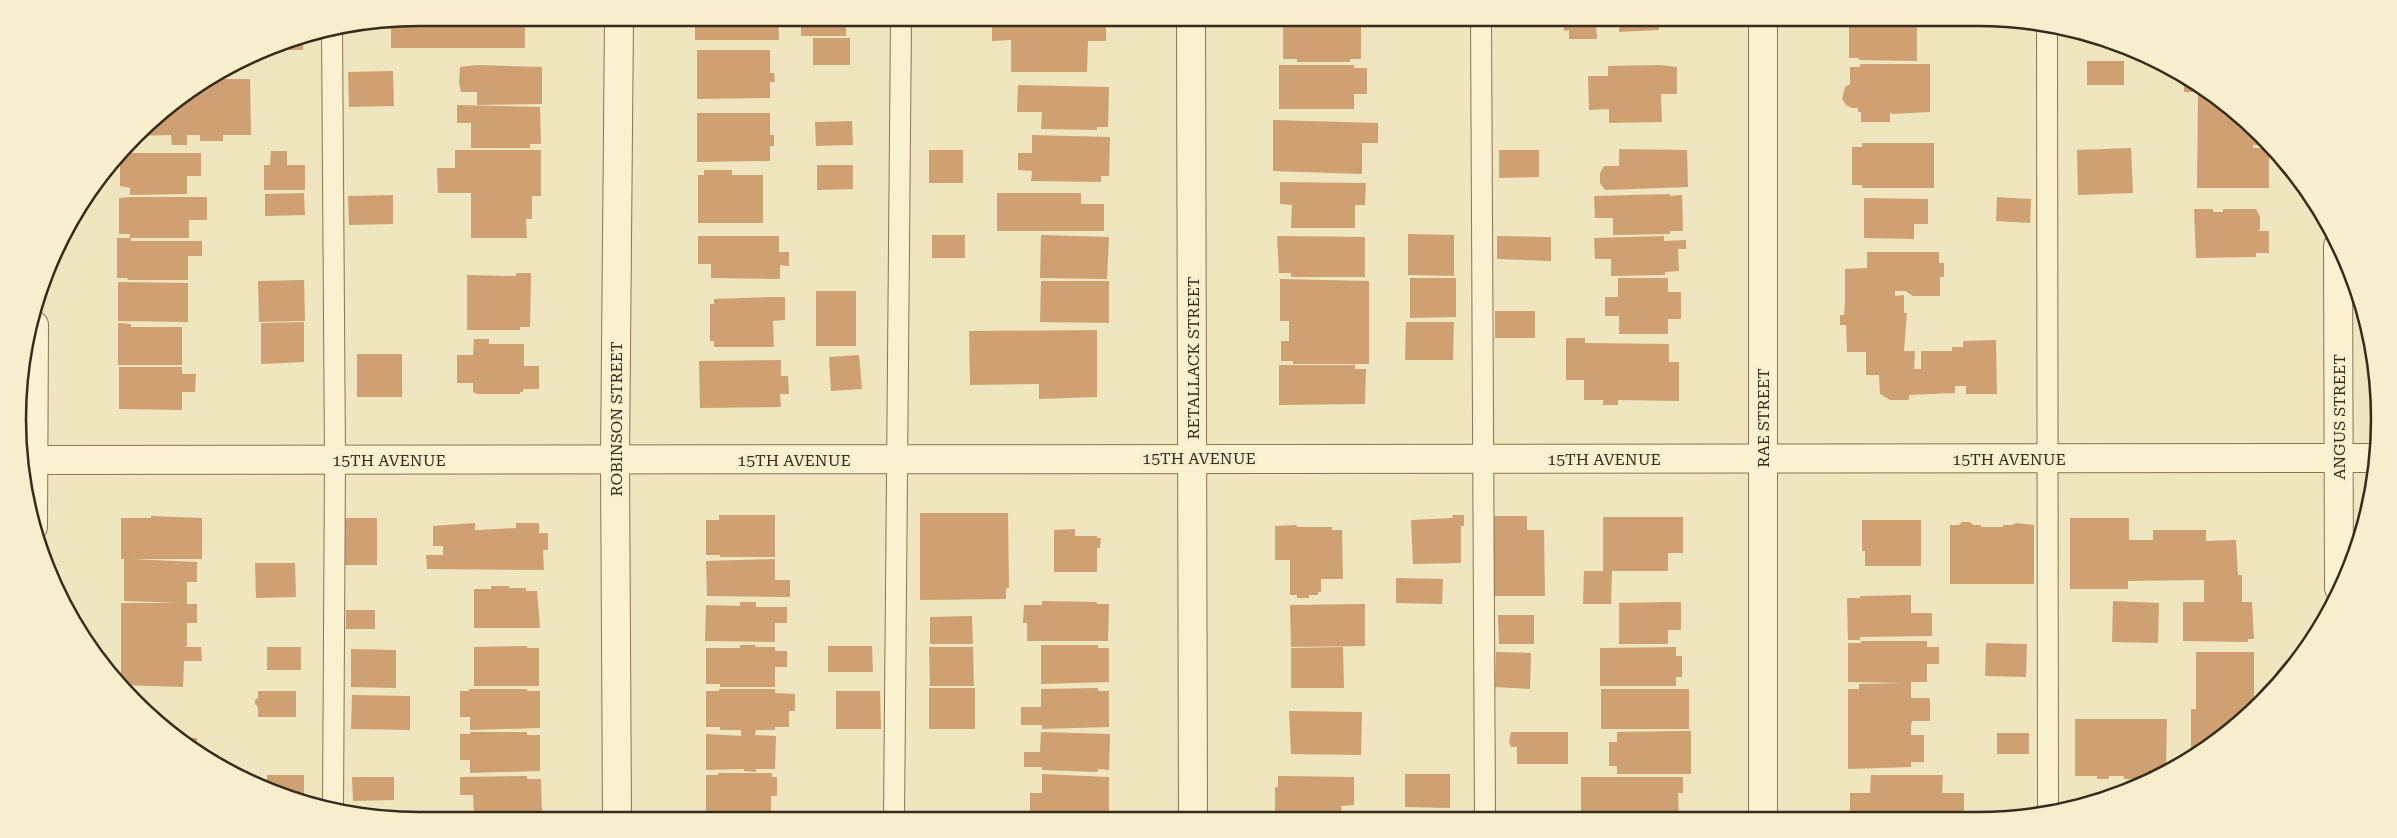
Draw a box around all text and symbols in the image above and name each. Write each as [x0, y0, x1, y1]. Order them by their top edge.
street label: RETALLACK STREET [1184, 276, 1203, 440]
street label: ROBINSON STREET [607, 341, 626, 497]
street label: ANGUS STREET [2330, 354, 2349, 480]
street label: RAE STREET [1754, 368, 1773, 468]
street label: 15TH AVENUE [1142, 449, 1256, 468]
street label: 15TH AVENUE [1547, 450, 1661, 469]
street label: 15TH AVENUE [1952, 450, 2066, 469]
street label: 15TH AVENUE [332, 451, 446, 470]
street label: 15TH AVENUE [737, 451, 851, 470]

